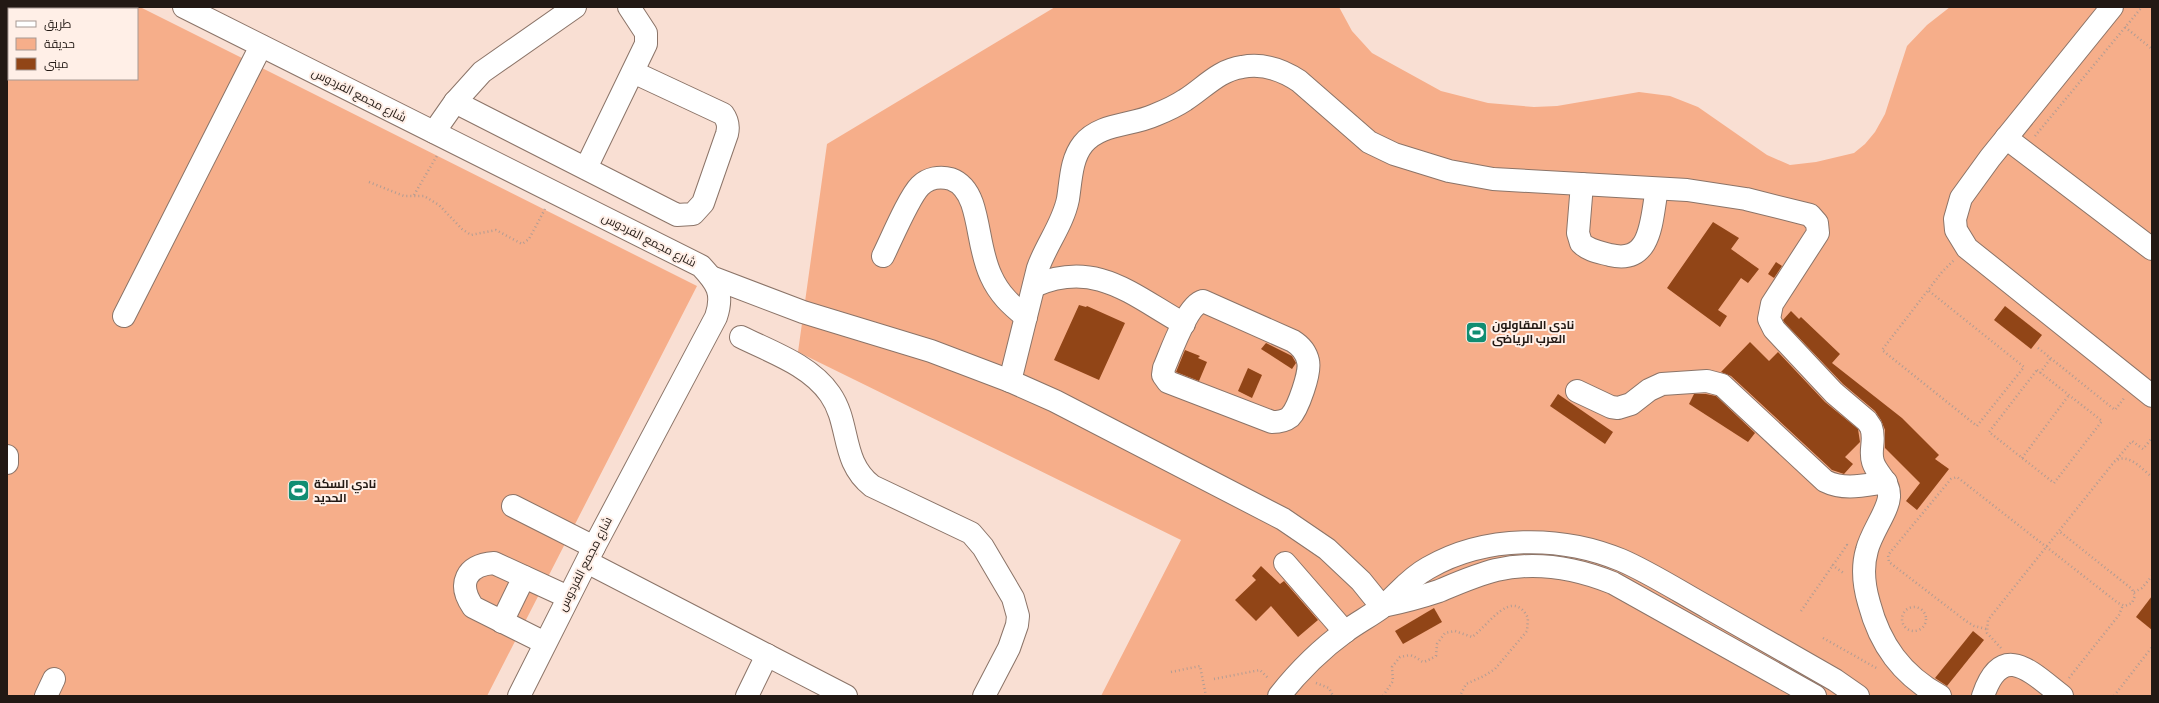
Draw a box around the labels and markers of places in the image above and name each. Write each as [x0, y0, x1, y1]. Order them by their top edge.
place label: نادى المقاولون العرب الرياضى [1492, 318, 1574, 347]
sports icon: نادى المقاولون العرب الرياضى [1463, 319, 1489, 345]
place label: نادي السكة الحديد [314, 477, 376, 505]
sports icon: نادي السكة الحديد [286, 478, 312, 504]

